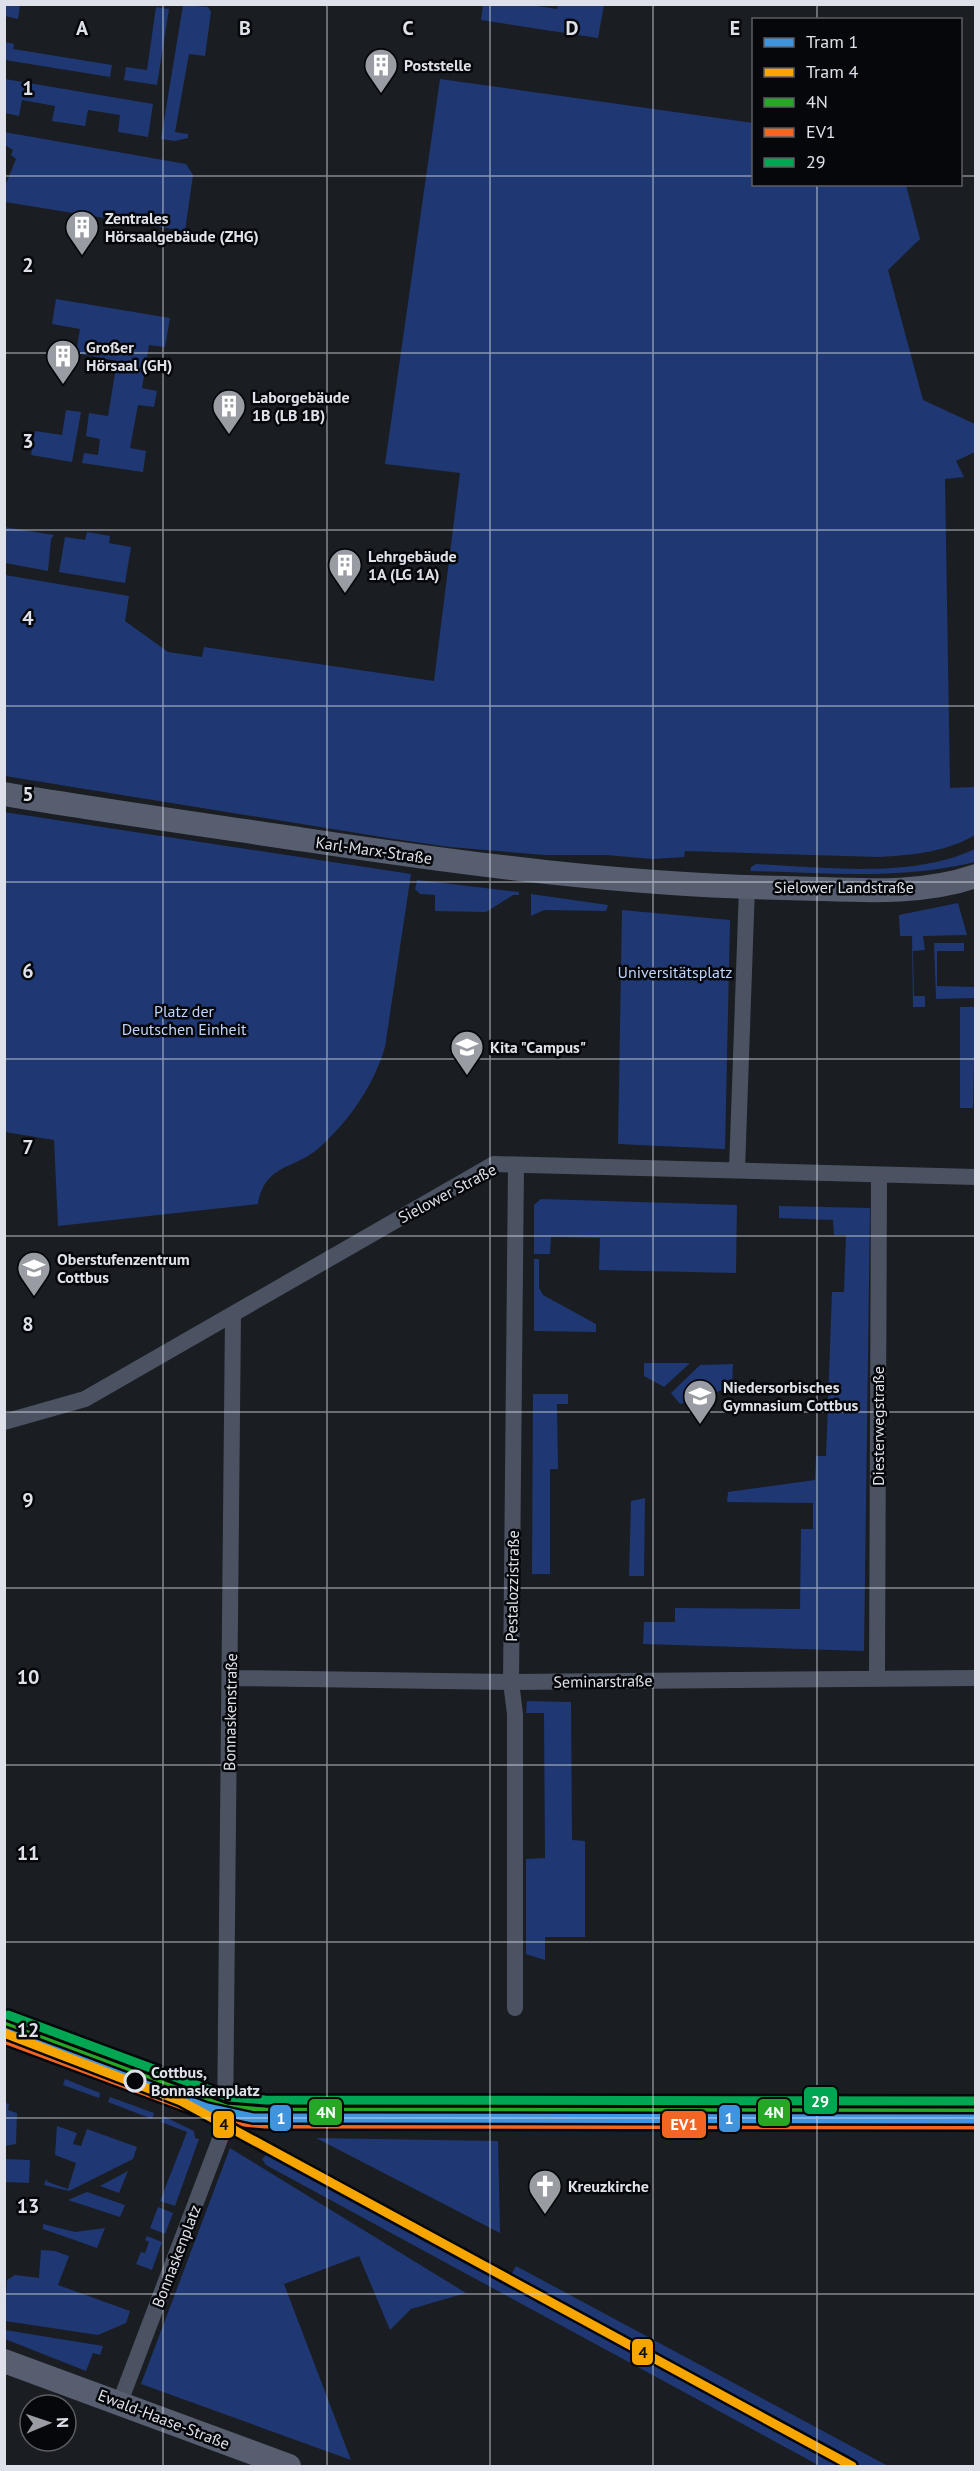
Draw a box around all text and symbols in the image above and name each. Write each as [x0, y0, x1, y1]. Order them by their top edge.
text: A [76, 15, 89, 41]
text: B [239, 15, 251, 41]
text: C [402, 15, 414, 41]
text: D [566, 15, 579, 41]
text: E [730, 15, 740, 41]
legend [752, 18, 962, 186]
text: Tram 1 [806, 30, 858, 53]
building icon: Poststelle [363, 47, 399, 94]
place label: Poststelle [404, 55, 471, 75]
text: Tram 4 [806, 60, 859, 83]
text: 1 [22, 75, 34, 101]
text: 4N [806, 90, 828, 113]
text: EV1 [806, 120, 836, 143]
text: 29 [806, 150, 826, 173]
place label: Zentrales Hörsaalgebäude (ZHG) [105, 208, 259, 246]
building icon: Zentrales Hörsaalgebäude (ZHG) [64, 209, 100, 256]
text: 2 [22, 252, 34, 278]
place label: Großer Hörsaal (GH) [86, 337, 172, 375]
building icon: Großer Hörsaal (GH) [45, 338, 81, 385]
place label: Laborgebäude 1B (LB 1B) [252, 387, 350, 425]
building icon: Laborgebäude 1B (LB 1B) [211, 388, 247, 435]
text: 3 [22, 428, 34, 454]
place label: Lehrgebäude 1A (LG 1A) [368, 546, 457, 584]
building icon: Lehrgebäude 1A (LG 1A) [327, 547, 363, 594]
text: 4 [22, 605, 34, 631]
text: 5 [22, 781, 34, 807]
street label: Karl-Marx-Straße [315, 832, 433, 868]
street label: Sielower Landstraße [774, 877, 914, 897]
text: 6 [22, 958, 34, 984]
park label: Universitätsplatz [618, 962, 732, 982]
park label: Platz der Deutschen Einheit [122, 1001, 247, 1039]
school or university icon: Kita "Campus" [449, 1029, 485, 1076]
place label: Kita "Campus" [490, 1037, 586, 1057]
text: 7 [22, 1134, 34, 1160]
street label: Sielower Straße [394, 1159, 500, 1227]
place label: Oberstufenzentrum Cottbus [57, 1249, 190, 1287]
school or university icon: Oberstufenzentrum Cottbus [16, 1250, 52, 1297]
text: 8 [22, 1311, 34, 1337]
street label: Diesterwegstraße [868, 1366, 888, 1486]
place label: Niedersorbisches Gymnasium Cottbus [723, 1377, 859, 1415]
school or university icon: Niedersorbisches Gymnasium Cottbus [682, 1378, 718, 1425]
text: 9 [22, 1487, 34, 1513]
street label: Pestalozzistraße [501, 1530, 523, 1642]
street label: Bonnaskenstraße [219, 1653, 241, 1771]
text: 10 [17, 1664, 39, 1690]
street label: Seminarstraße [553, 1670, 653, 1692]
text: 11 [17, 1840, 39, 1866]
text: 12 [17, 2017, 39, 2043]
place label: Cottbus, Bonnaskenplatz [151, 2062, 260, 2100]
marker: Cottbus, Bonnaskenplatz [124, 2070, 146, 2092]
line badge: 29 [803, 2086, 838, 2115]
text: 29 [811, 2091, 829, 2111]
line badge: 4N [308, 2098, 343, 2126]
line badge: 4N [757, 2098, 791, 2127]
text: 4N [316, 2102, 336, 2122]
text: 4N [764, 2102, 784, 2122]
line badge: 1 [269, 2104, 292, 2132]
line badge: 1 [718, 2104, 741, 2133]
text: 1 [276, 2108, 286, 2128]
text: 1 [724, 2108, 734, 2128]
line badge: 4 [212, 2110, 235, 2139]
line badge: EV1 [661, 2110, 707, 2139]
text: 4 [219, 2114, 229, 2134]
text: EV1 [670, 2114, 698, 2134]
church icon: Kreuzkirche [527, 2168, 563, 2215]
place label: Kreuzkirche [568, 2176, 649, 2196]
text: 13 [17, 2193, 39, 2219]
street label: Bonnaskenplatz [147, 2202, 205, 2310]
line badge: 4 [631, 2338, 654, 2366]
text: 4 [638, 2342, 648, 2362]
street label: Ewald-Haase-Straße [95, 2385, 233, 2453]
north arrow [18, 2393, 78, 2453]
text: N [53, 2417, 73, 2428]

